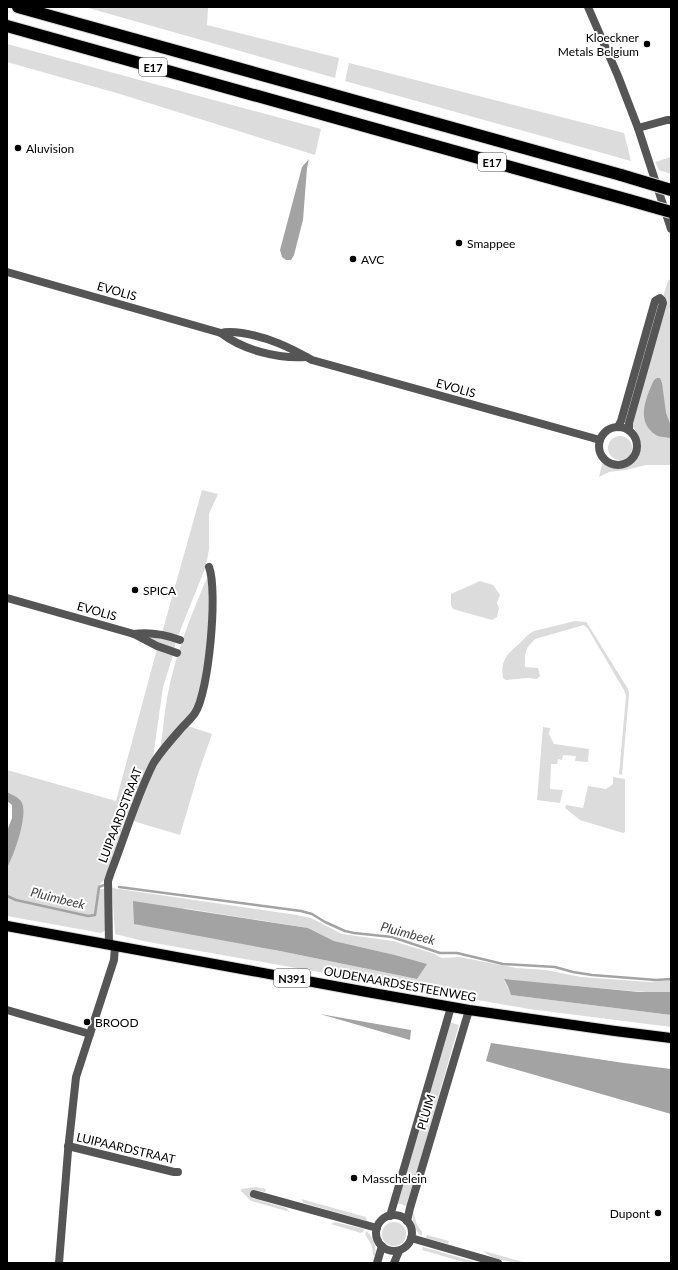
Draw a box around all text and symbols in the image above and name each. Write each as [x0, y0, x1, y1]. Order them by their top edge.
place label: Kloeckner Metals Belgium [558, 30, 640, 59]
marker: Kloeckner Metals Belgium [642, 39, 652, 49]
road number: E17 [139, 58, 167, 76]
place label: Aluvision [26, 141, 74, 156]
marker: Aluvision [13, 143, 23, 153]
road number: E17 [478, 153, 506, 171]
place label: Smappee [467, 236, 515, 251]
marker: Smappee [454, 238, 464, 248]
place label: AVC [361, 252, 384, 267]
marker: AVC [348, 254, 358, 264]
street label: EVOLIS [95, 278, 139, 304]
street label: EVOLIS [434, 375, 478, 401]
place label: SPICA [143, 583, 177, 598]
marker: SPICA [130, 585, 140, 595]
street label: EVOLIS [75, 598, 119, 624]
street label: LUIPAARDSTRAAT [95, 765, 145, 865]
water label: Pluimbeek [29, 883, 88, 913]
water label: Pluimbeek [379, 918, 438, 948]
street label: OUDENAARDSESTEENWEG [323, 963, 478, 1005]
road number: N391 [274, 969, 310, 987]
place label: BROOD [95, 1015, 139, 1030]
marker: BROOD [82, 1017, 92, 1027]
street label: PLUIM [414, 1092, 438, 1132]
street label: LUIPAARDSTRAAT [75, 1129, 177, 1167]
place label: Masschelein [362, 1171, 427, 1186]
marker: Masschelein [349, 1173, 359, 1183]
place label: Dupont [610, 1206, 651, 1221]
marker: Dupont [653, 1208, 663, 1218]

